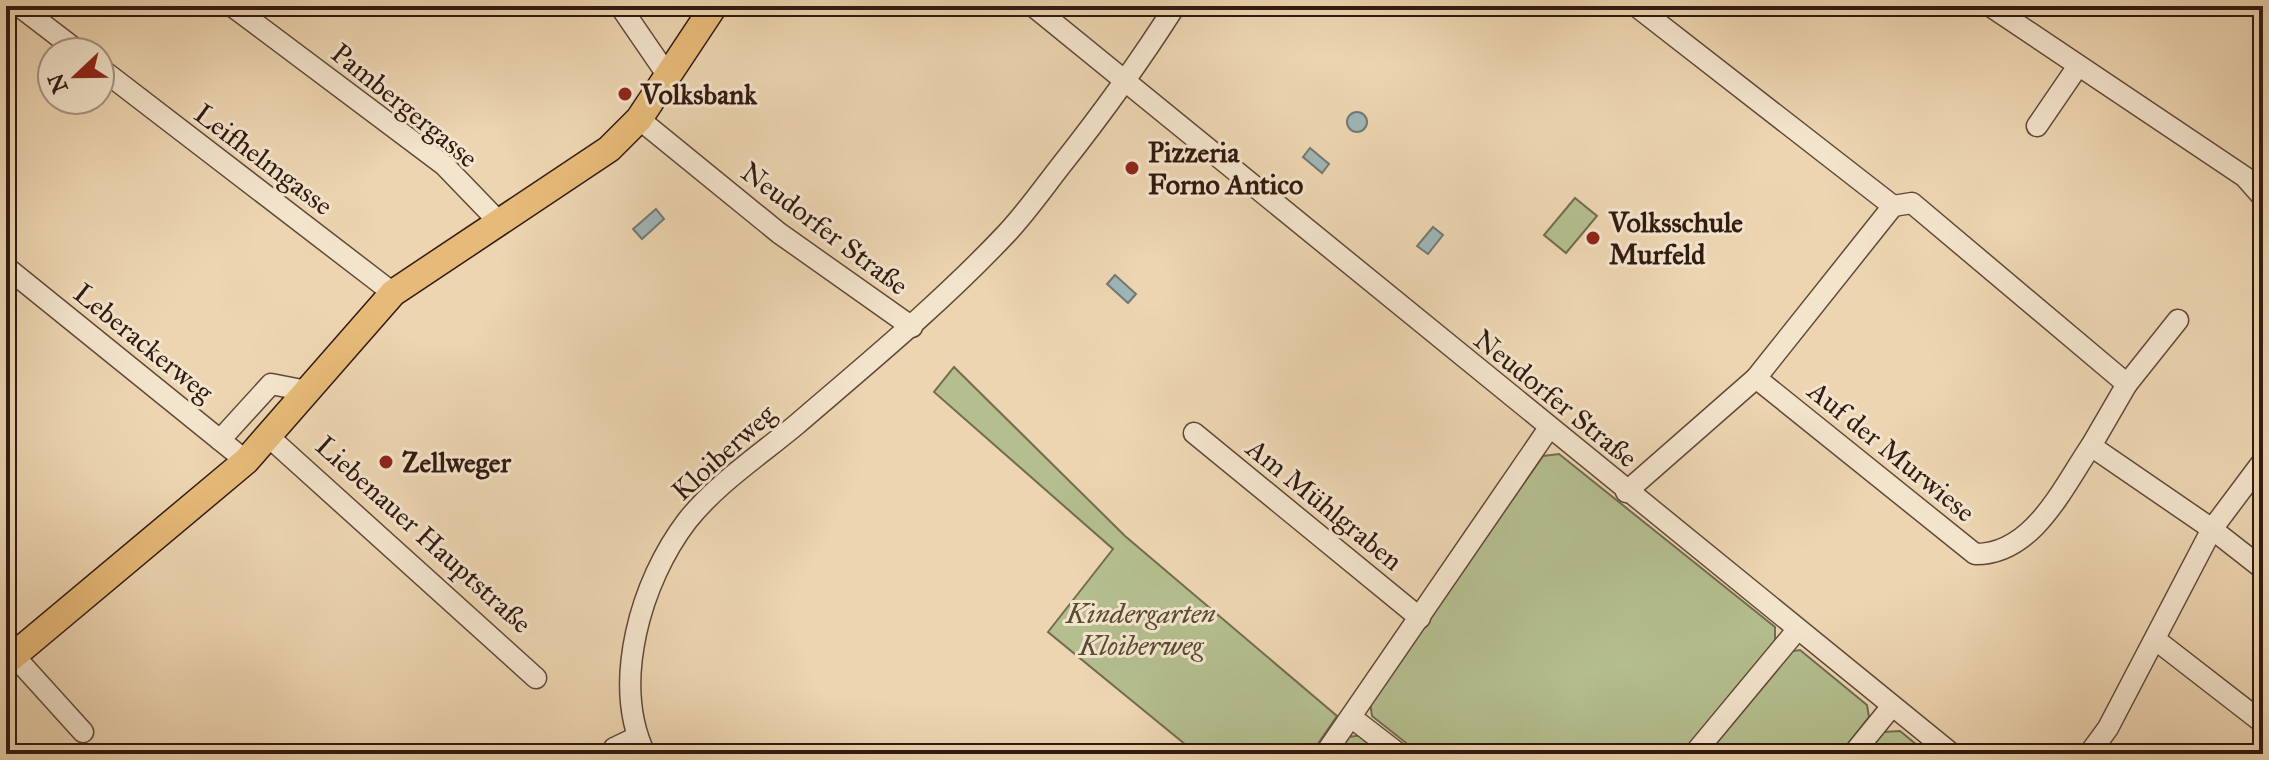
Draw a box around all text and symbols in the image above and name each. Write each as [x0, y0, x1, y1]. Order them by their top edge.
north arrow [36, 36, 116, 116]
street label: Pambergergasse [324, 36, 485, 175]
text: N [42, 69, 74, 97]
place label: Volksbank [640, 77, 758, 112]
marker: Volksbank [616, 85, 634, 103]
street label: Leifhelmgasse [187, 96, 340, 223]
place label: Pizzeria Forno Antico [1148, 135, 1303, 202]
street label: Neudorfer Straße [734, 154, 915, 303]
marker: Pizzeria Forno Antico [1123, 159, 1141, 177]
place label: Volksschule Murfeld [1608, 205, 1743, 272]
marker: Volksschule Murfeld [1584, 229, 1602, 247]
street label: Leberackerweg [67, 275, 221, 410]
street label: Neudorfer Straße [1467, 322, 1645, 475]
street label: Auf der Murwiese [1800, 373, 1982, 529]
street label: Kloiberweg [664, 396, 783, 508]
street label: Liebenauer Hauptstraße [308, 428, 539, 641]
street label: Am Mühlgraben [1239, 430, 1410, 578]
place label: Zellweger [402, 445, 511, 480]
marker: Zellweger [377, 453, 395, 471]
park label: Kindergarten Kloiberweg [1064, 596, 1216, 663]

